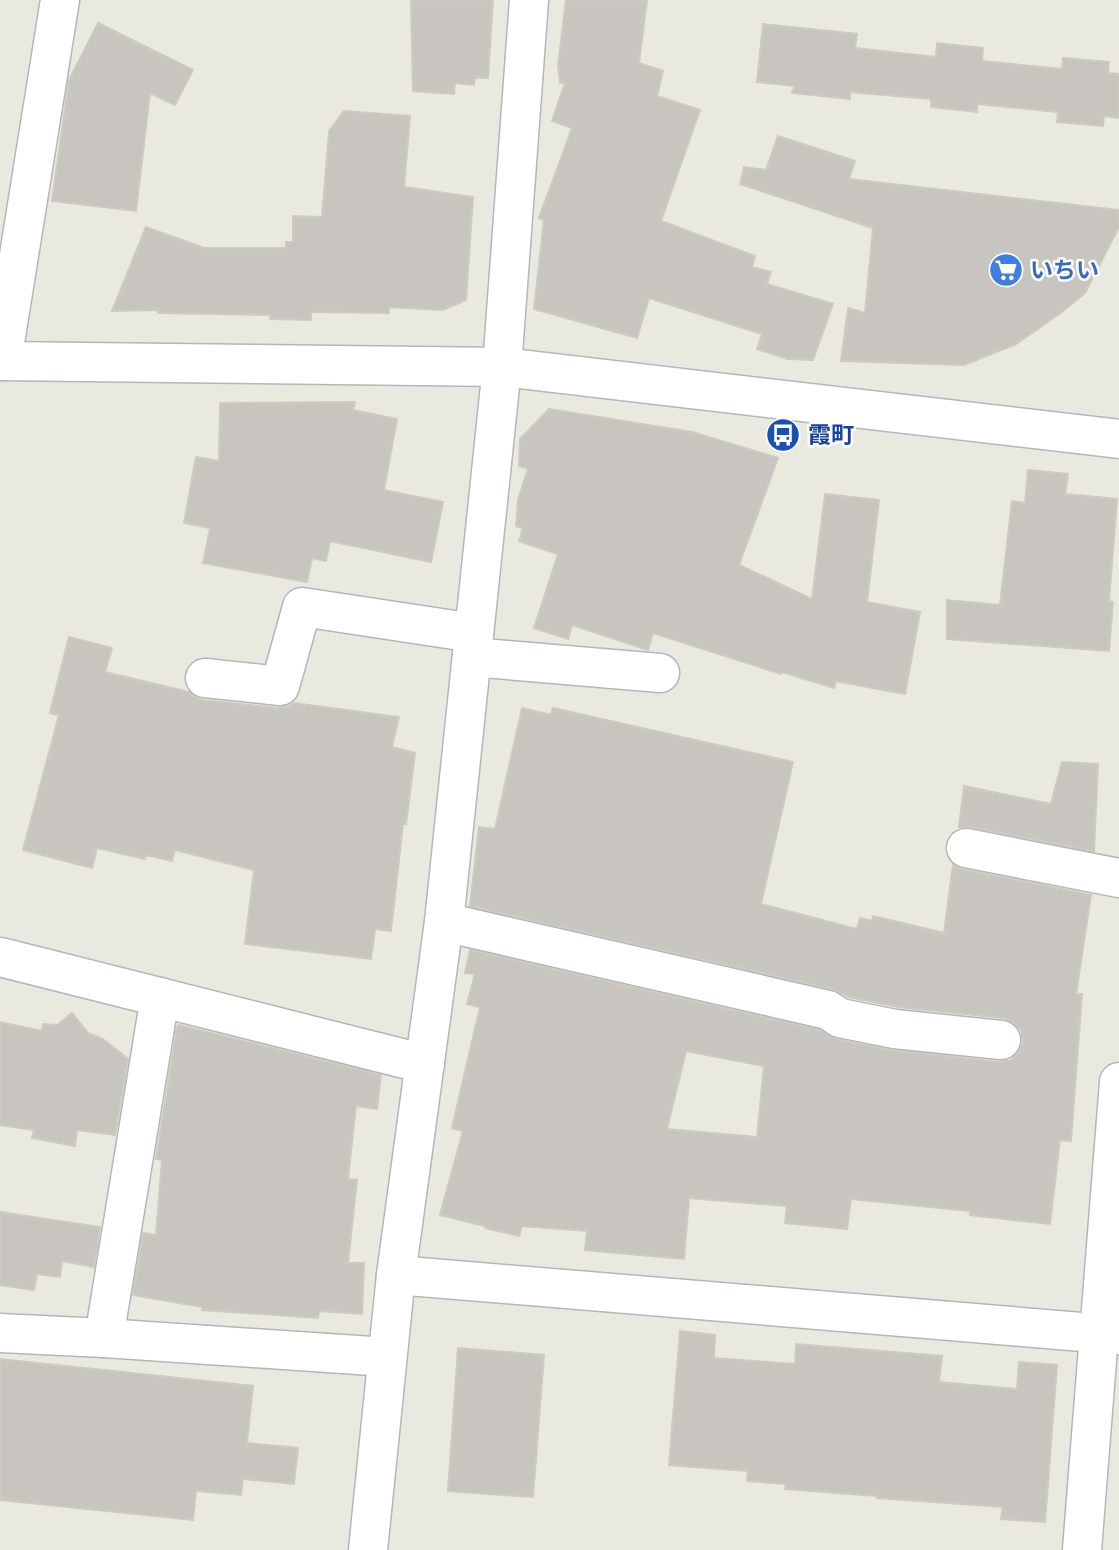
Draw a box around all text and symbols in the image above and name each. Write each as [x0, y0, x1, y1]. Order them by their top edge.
supermarket icon: いちい [987, 251, 1025, 289]
place label: いちい [1030, 257, 1099, 282]
bus stop icon: 霞町 [764, 416, 802, 454]
place label: 霞町 [808, 422, 854, 447]

